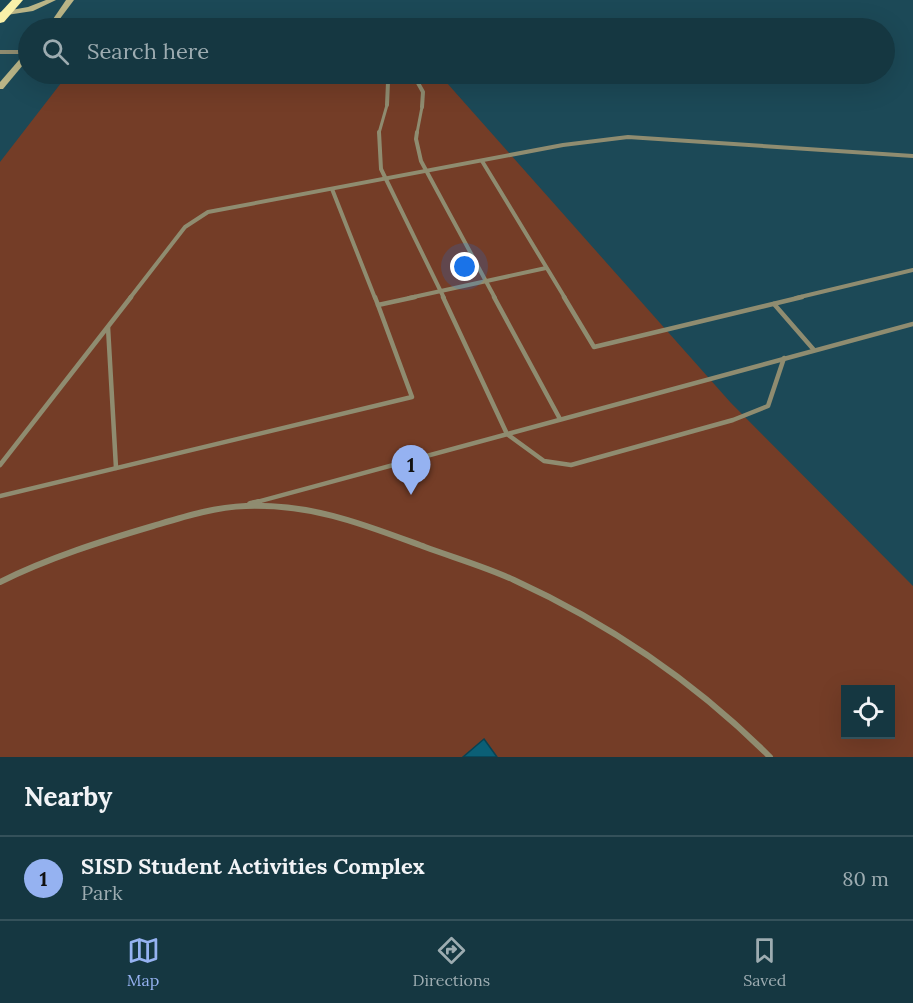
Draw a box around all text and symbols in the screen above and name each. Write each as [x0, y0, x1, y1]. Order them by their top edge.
search box [18, 18, 895, 84]
icon: search [39, 35, 72, 68]
text: Search here [87, 37, 209, 65]
your location [450, 252, 479, 281]
pin: 1 [392, 446, 430, 495]
map controls [841, 685, 895, 739]
button: locate [841, 685, 895, 739]
text: Nearby [24, 780, 112, 813]
text: SISD Student Activities Complex [81, 852, 425, 880]
text: 1 [39, 866, 48, 891]
text: 80 m [842, 866, 889, 891]
text: Park [81, 880, 123, 905]
tab: Map [127, 934, 160, 990]
tab: Directions [413, 934, 490, 990]
tab: Saved [743, 934, 786, 990]

